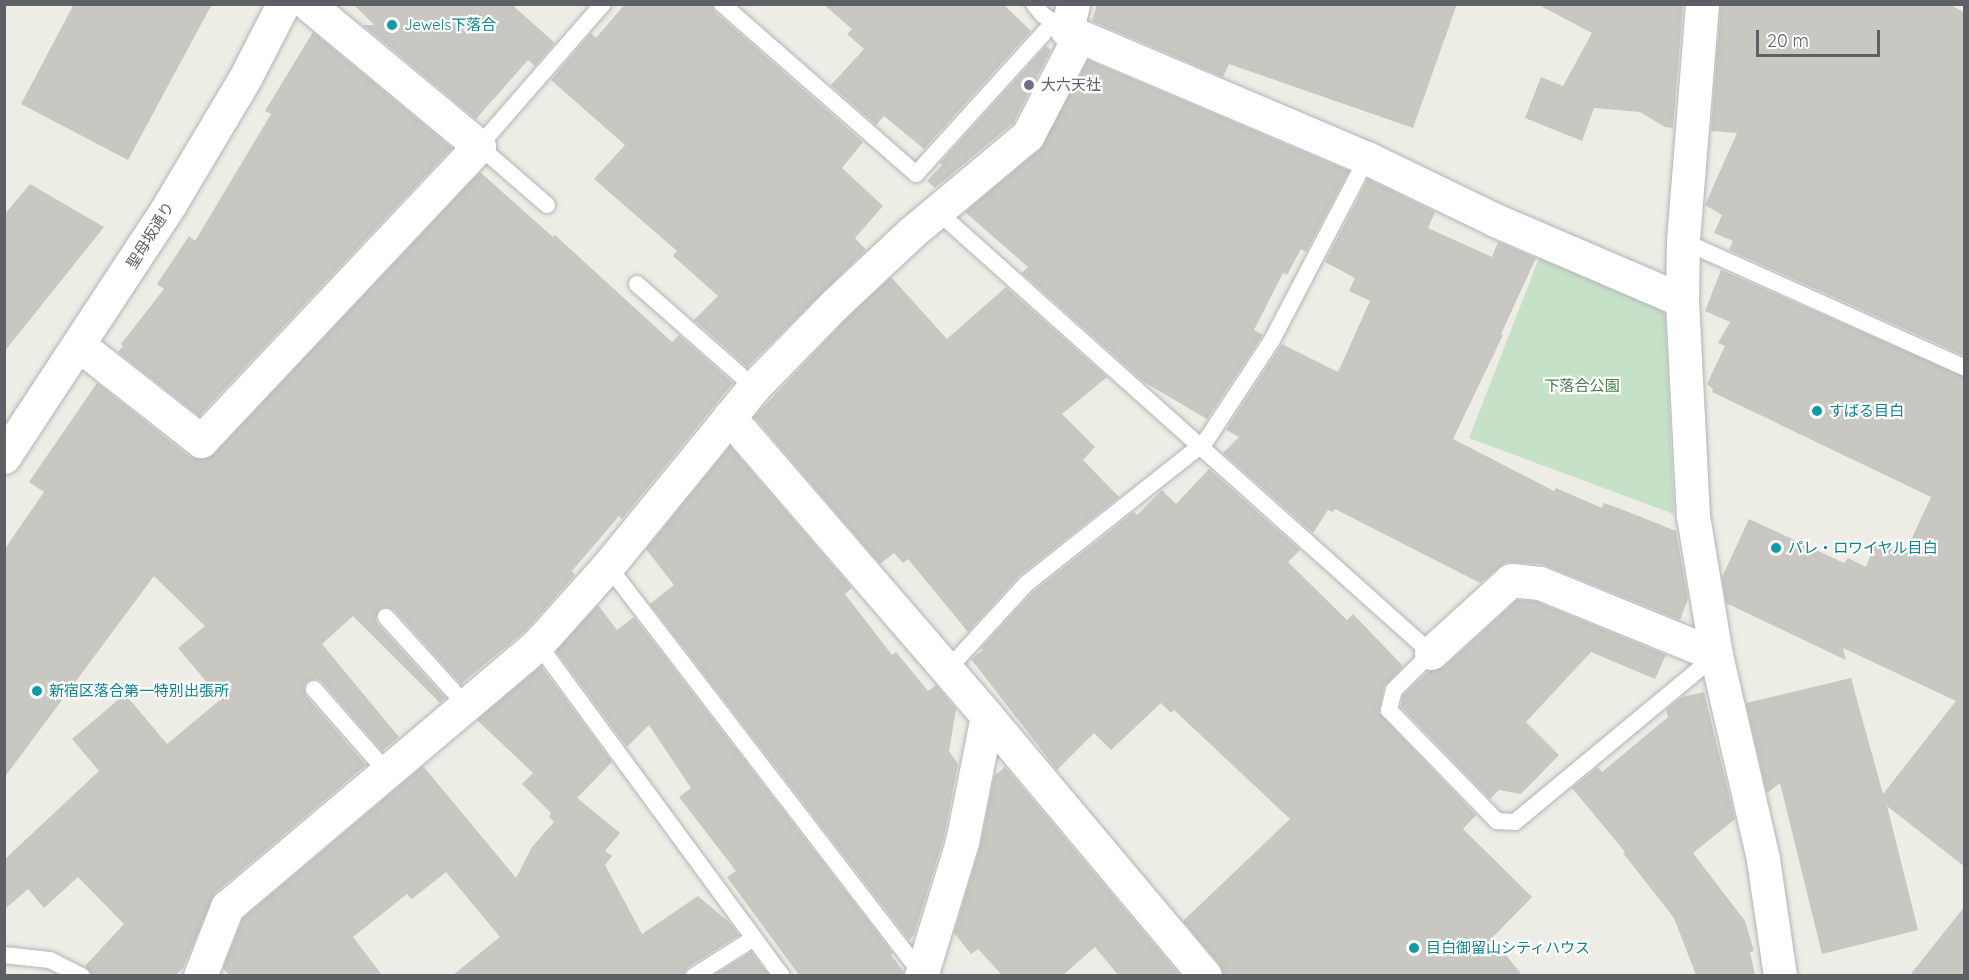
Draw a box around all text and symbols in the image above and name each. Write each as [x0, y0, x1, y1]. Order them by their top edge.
place label: Jewels下落合 [404, 16, 496, 34]
marker: Jewels下落合 [385, 18, 399, 32]
scale bar [1759, 18, 1884, 56]
text: 20 m [1767, 29, 1809, 52]
place label: 大六天社 [1041, 76, 1101, 94]
marker: 大六天社 [1022, 78, 1036, 92]
street label: 聖母坂通り [122, 198, 178, 272]
park label: 下落合公園 [1545, 377, 1619, 395]
place label: すばる目白 [1829, 402, 1904, 420]
marker: すばる目白 [1810, 404, 1824, 418]
place label: パレ・ロワイヤル目白 [1788, 539, 1938, 557]
marker: パレ・ロワイヤル目白 [1769, 541, 1783, 555]
place label: 新宿区落合第一特別出張所 [49, 682, 229, 700]
marker: 新宿区落合第一特別出張所 [30, 684, 44, 698]
place label: 目白御留山シティハウス [1426, 939, 1591, 957]
marker: 目白御留山シティハウス [1407, 941, 1421, 955]

